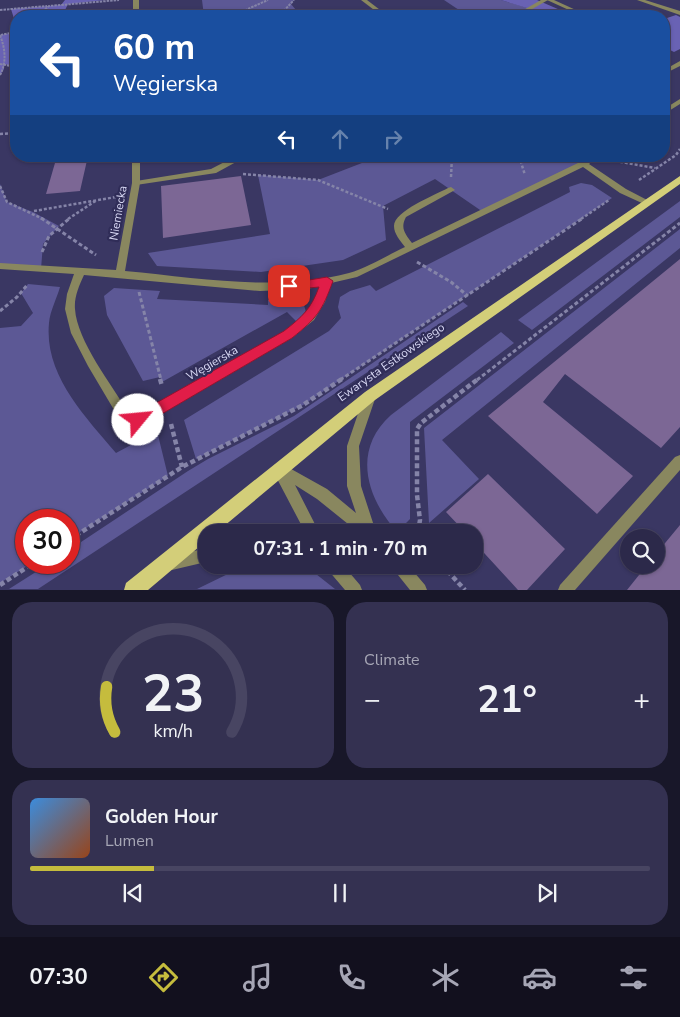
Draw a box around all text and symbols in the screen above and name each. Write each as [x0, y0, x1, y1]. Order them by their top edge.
text: 60 m [113, 24, 195, 71]
icon: left [30, 30, 95, 95]
text: Węgierska [113, 69, 218, 99]
icon: left [273, 125, 301, 153]
icon: ahead [326, 125, 354, 153]
icon: right [379, 125, 407, 153]
street label: Niemiecka [105, 184, 131, 242]
pin [268, 265, 310, 307]
icon: arrive [275, 272, 303, 300]
street label: Ewarysta Estkowskiego [334, 319, 448, 405]
street label: Węgierska [183, 342, 241, 384]
position arrow [111, 393, 163, 445]
speed limit sign: 30 [15, 509, 80, 574]
map controls [620, 529, 665, 574]
button: search [620, 529, 665, 574]
text: 07:31 · 1 min · 70 m [253, 536, 428, 562]
text: Climate [364, 649, 419, 671]
text: 23 [142, 658, 204, 729]
text: 21° [477, 674, 537, 725]
text: − [364, 681, 381, 719]
text: + [633, 681, 650, 719]
text: km/h [153, 719, 193, 743]
text: Golden Hour [105, 804, 218, 830]
text: Lumen [105, 830, 154, 852]
icon: previous [119, 879, 147, 907]
icon: pause [326, 879, 354, 907]
icon: next [533, 879, 561, 907]
icon: directions [146, 960, 181, 995]
icon: music [240, 960, 275, 995]
icon: phone [334, 960, 369, 995]
icon: climate [428, 960, 463, 995]
icon: car [522, 960, 557, 995]
icon: filters [616, 960, 651, 995]
text: 07:30 [29, 962, 88, 992]

